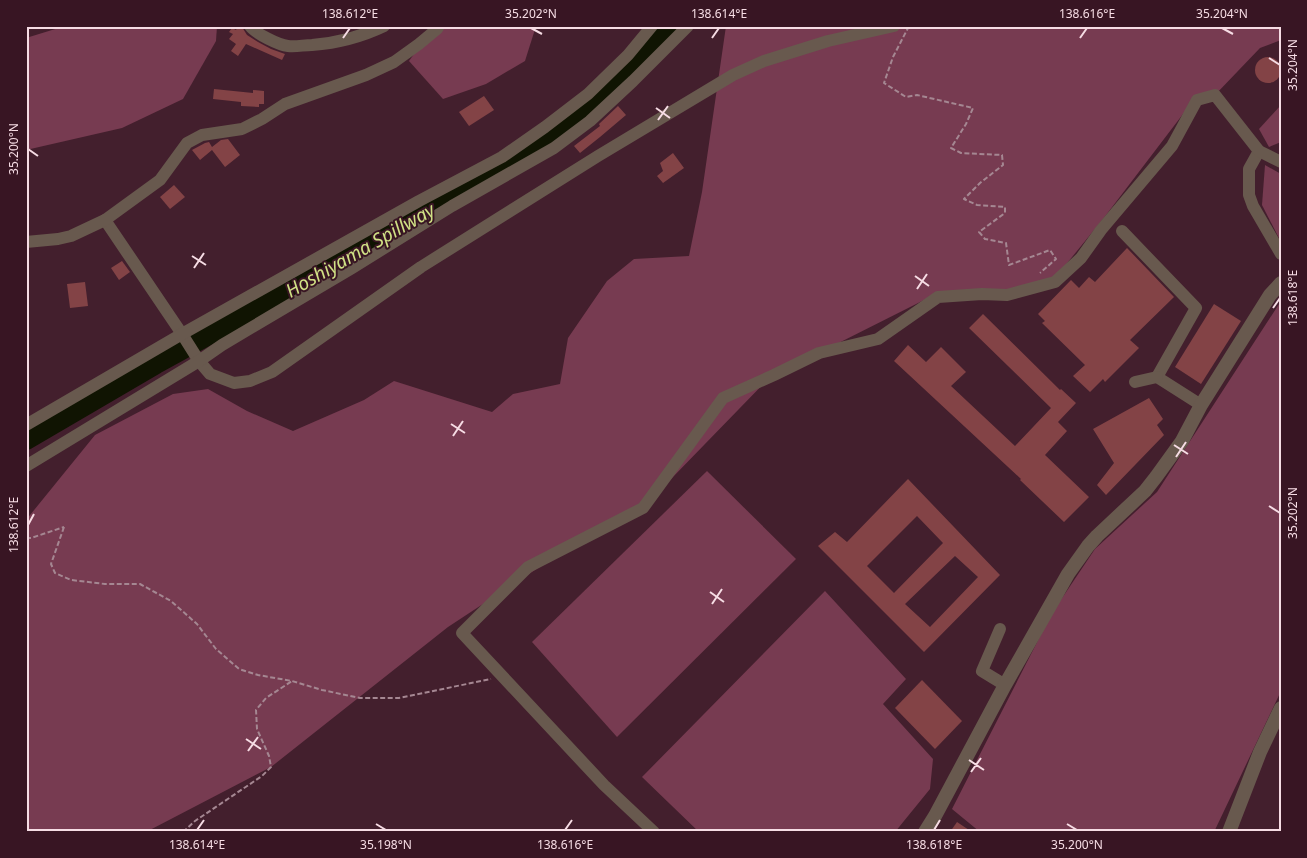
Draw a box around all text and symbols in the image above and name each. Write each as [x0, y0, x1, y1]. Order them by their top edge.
text: 138.612°E [322, 5, 378, 22]
text: 35.202°N [505, 5, 557, 22]
text: 138.614°E [691, 5, 747, 22]
text: 138.616°E [1059, 5, 1115, 22]
text: 35.204°N [1196, 5, 1248, 22]
text: 35.204°N [1284, 39, 1301, 91]
text: 35.200°N [5, 123, 22, 175]
water label: Hoshiyama Spillway [281, 196, 440, 303]
text: 138.618°E [1284, 270, 1301, 326]
text: 35.202°N [1284, 487, 1301, 539]
text: 138.612°E [5, 497, 22, 553]
text: 138.614°E [169, 836, 225, 853]
text: 35.198°N [360, 836, 412, 853]
text: 138.616°E [537, 836, 593, 853]
text: 138.618°E [906, 836, 962, 853]
text: 35.200°N [1051, 836, 1103, 853]

